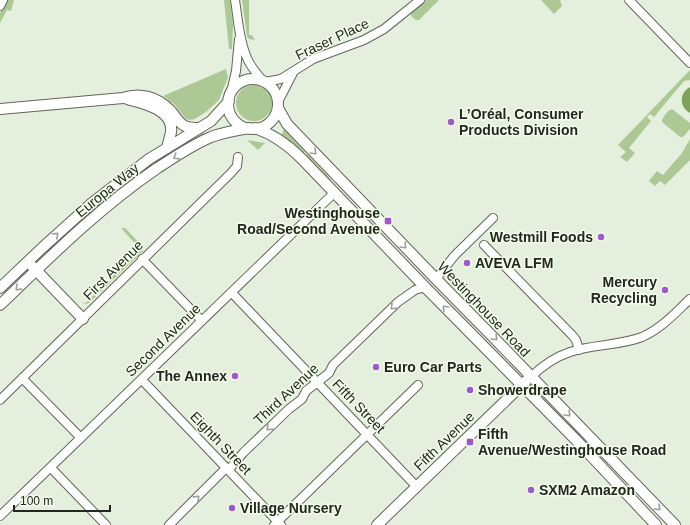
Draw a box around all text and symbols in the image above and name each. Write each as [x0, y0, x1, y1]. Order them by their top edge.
street label: Fraser Place [293, 15, 372, 63]
place label: L’Oréal, Consumer Products Division [459, 106, 584, 138]
marker: L’Oréal, Consumer Products Division [446, 117, 456, 127]
one-way arrow [309, 147, 317, 155]
one-way arrow [173, 152, 180, 159]
street label: Europa Way [72, 160, 142, 220]
place label: Westinghouse Road/Second Avenue [237, 205, 380, 237]
marker: Westinghouse Road/Second Avenue [383, 216, 393, 226]
place label: Westmill Foods [490, 229, 593, 245]
one-way arrow [51, 232, 59, 240]
marker: Westmill Foods [596, 232, 606, 242]
street label: First Avenue [80, 237, 146, 303]
one-way arrow [399, 241, 406, 249]
place label: AVEVA LFM [475, 255, 553, 271]
street label: Westinghouse Road [435, 258, 533, 360]
marker: AVEVA LFM [462, 258, 472, 268]
place label: Mercury Recycling [591, 274, 657, 306]
one-way arrow [15, 283, 23, 291]
marker: Mercury Recycling [660, 285, 670, 295]
street label: Second Avenue [122, 300, 204, 380]
one-way arrow [390, 303, 398, 310]
one-way arrow [442, 305, 450, 312]
one-way arrow [490, 333, 497, 341]
place label: Euro Car Parts [384, 359, 482, 375]
street label: Third Avenue [250, 360, 322, 428]
marker: Euro Car Parts [371, 362, 381, 372]
place label: The Annex [156, 368, 227, 384]
marker: The Annex [230, 371, 240, 381]
street label: Fifth Street [329, 376, 389, 436]
place label: Showerdrape [478, 382, 567, 398]
marker: Showerdrape [465, 385, 475, 395]
street label: Eighth Street [187, 408, 255, 478]
street label: Fifth Avenue [411, 408, 478, 474]
one-way arrow [563, 409, 571, 417]
one-way arrow [266, 423, 274, 430]
place label: Fifth Avenue/Westinghouse Road [478, 426, 666, 458]
marker: Fifth Avenue/Westinghouse Road [465, 437, 475, 447]
place label: SXM2 Amazon [539, 482, 635, 498]
marker: SXM2 Amazon [526, 485, 536, 495]
scale bar [14, 487, 110, 513]
text: 100 m [20, 494, 53, 508]
one-way arrow [192, 495, 200, 503]
place label: Village Nursery [240, 500, 342, 516]
marker: Village Nursery [227, 503, 237, 513]
one-way arrow [654, 503, 661, 511]

